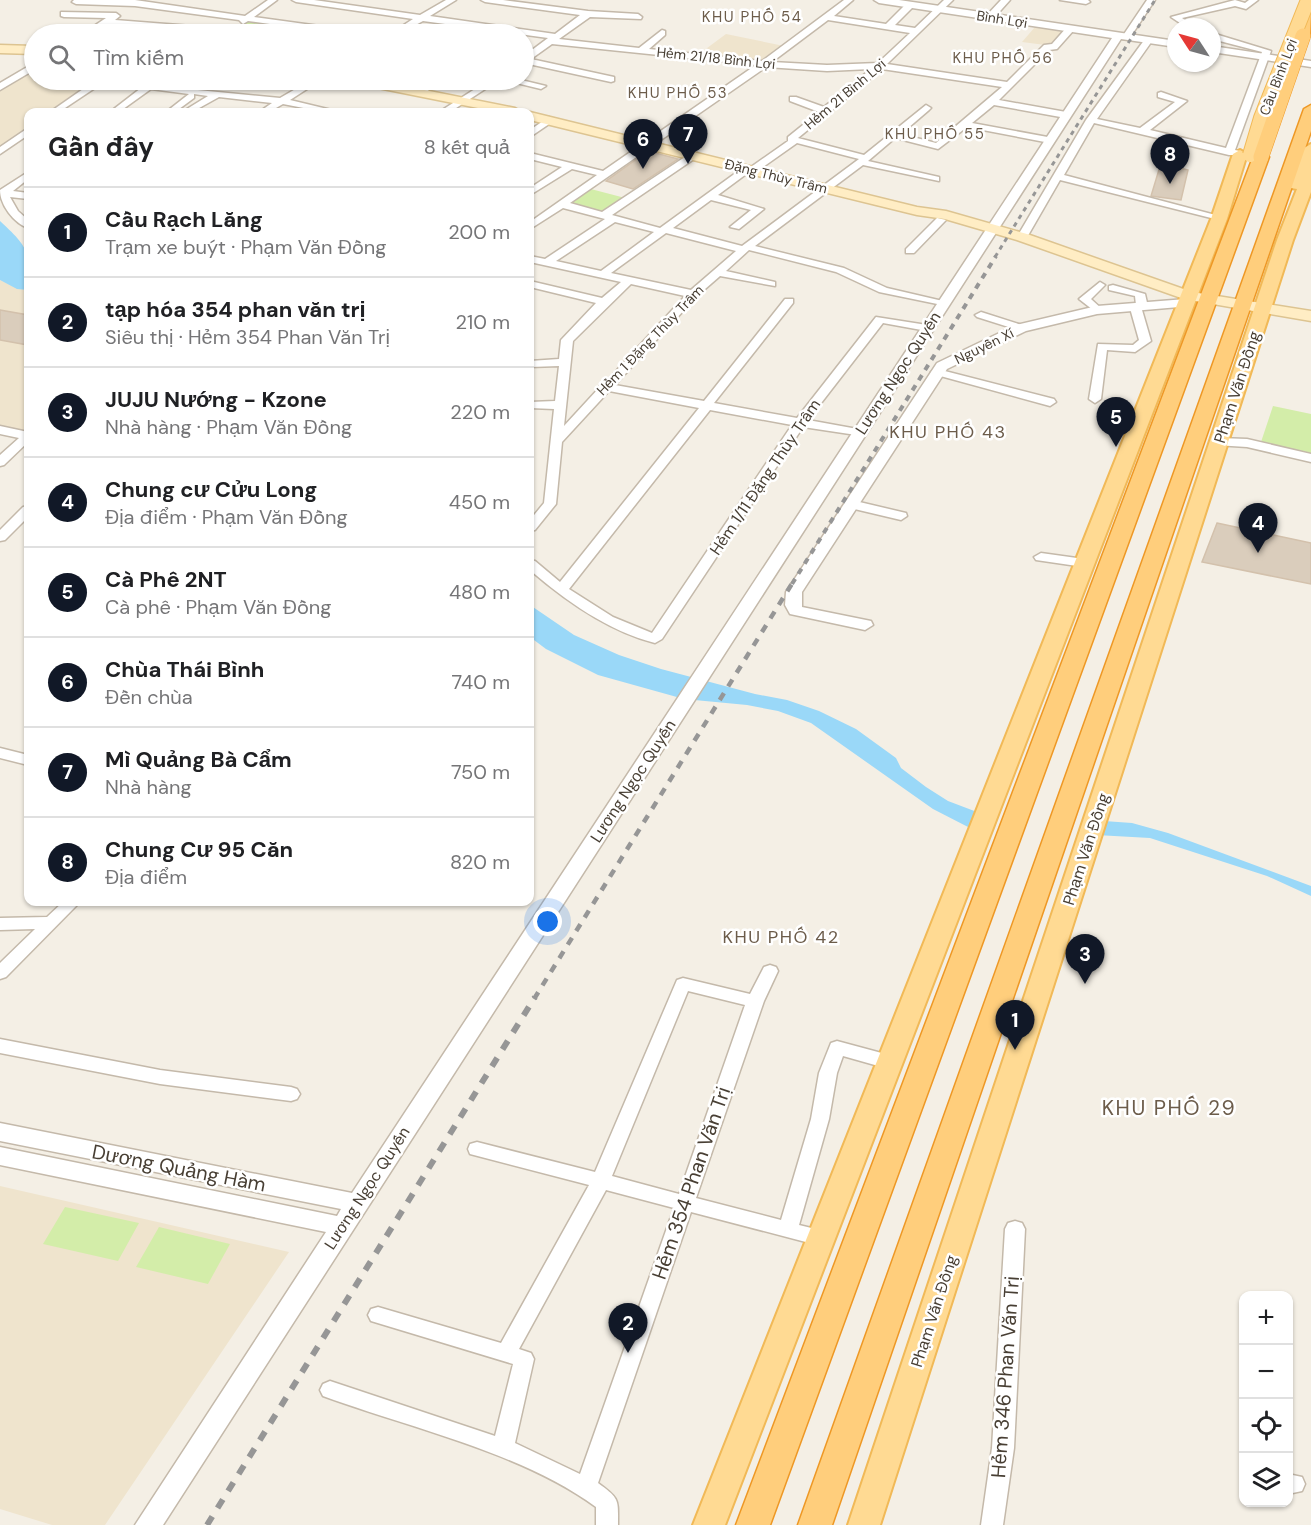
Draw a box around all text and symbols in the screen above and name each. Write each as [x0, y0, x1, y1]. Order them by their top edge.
street label: Bình Lợi [975, 6, 1029, 32]
district label: KHU PHỐ 54 [702, 7, 802, 27]
north arrow [1167, 18, 1221, 72]
search box [24, 24, 534, 90]
street label: Cầu Bình Lợi [1255, 36, 1301, 118]
icon: search [45, 41, 78, 74]
text: Tìm kiếm [93, 43, 184, 72]
street label: Hẻm 21/18 Bình Lợi [656, 43, 776, 73]
district label: KHU PHỐ 56 [953, 48, 1053, 68]
street label: Hẻm 21 Bình Lợi [801, 55, 889, 133]
district label: KHU PHỐ 53 [628, 83, 728, 103]
pin: 7 [668, 114, 708, 164]
pin: 6 [624, 120, 662, 169]
district label: KHU PHỐ 55 [885, 124, 985, 144]
text: Gần đây [48, 130, 154, 164]
text: 8 kết quả [424, 134, 510, 160]
pin: 8 [1150, 134, 1190, 184]
street label: Đặng Thùy Trâm [723, 155, 829, 197]
text: Cầu Rạch Lăng [105, 205, 263, 234]
text: 1 [64, 219, 71, 245]
text: 200 m [448, 219, 510, 245]
text: Trạm xe buýt · Phạm Văn Đồng [105, 234, 386, 260]
street label: Hẻm 1 Đặng Thùy Trâm [593, 281, 707, 399]
text: tạp hóa 354 phan văn trị [105, 295, 366, 324]
street label: Lương Ngọc Quyến [850, 308, 946, 438]
text: 2 [62, 309, 73, 335]
text: 210 m [455, 309, 510, 335]
text: Siêu thị · Hẻm 354 Phan Văn Trị [105, 324, 390, 350]
street label: Nguyễn Xí [951, 324, 1017, 368]
street label: Phạm Văn Đồng [1209, 328, 1265, 446]
text: JUJU Nướng - Kzone [105, 385, 327, 414]
street label: Hẻm 1/11 Đặng Thùy Trâm [705, 395, 825, 559]
pin: 5 [1096, 398, 1136, 447]
text: 3 [61, 399, 74, 425]
text: 220 m [450, 399, 510, 425]
text: Nhà hàng · Phạm Văn Đồng [105, 414, 352, 440]
district label: KHU PHỐ 43 [889, 420, 1007, 444]
text: Chung cư Cửu Long [105, 475, 317, 504]
text: 4 [61, 489, 74, 515]
text: 450 m [449, 489, 510, 515]
text: Địa điểm · Phạm Văn Đồng [105, 504, 348, 530]
pin: 4 [1238, 504, 1278, 553]
text: Cà Phê 2NT [105, 565, 227, 594]
text: 5 [61, 579, 74, 605]
text: 480 m [449, 579, 510, 605]
text: Cà phê · Phạm Văn Đồng [105, 594, 332, 620]
text: Chùa Thái Bình [105, 655, 264, 684]
text: 6 [61, 669, 74, 695]
text: 740 m [452, 669, 510, 695]
text: Đền chùa [105, 684, 193, 710]
street label: Lương Ngọc Quyến [585, 716, 681, 846]
text: Mì Quảng Bà Cẩm [105, 745, 292, 774]
text: 7 [62, 759, 73, 785]
text: 750 m [451, 759, 510, 785]
text: Nhà hàng [105, 774, 192, 800]
street label: Phạm Văn Đồng [1058, 790, 1114, 908]
text: Chung Cư 95 Căn [105, 835, 293, 864]
text: 8 [61, 849, 74, 875]
text: 820 m [450, 849, 510, 875]
text: Địa điểm [105, 864, 187, 890]
your location [533, 907, 562, 936]
district label: KHU PHỐ 42 [722, 925, 840, 949]
pin: 3 [1066, 934, 1104, 984]
pin: 1 [996, 1000, 1034, 1050]
street label: Hẻm 354 Phan Văn Trị [646, 1083, 736, 1283]
district label: KHU PHỐ 29 [1102, 1094, 1236, 1122]
street label: Lương Ngọc Quyến [319, 1123, 415, 1253]
street label: Dương Quảng Hàm [90, 1138, 268, 1198]
street label: Phạm Văn Đồng [906, 1252, 962, 1370]
street label: Hẻm 346 Phan Văn Trị [985, 1275, 1025, 1479]
map controls [1239, 1291, 1293, 1507]
button: + [1239, 1291, 1293, 1345]
pin: 2 [608, 1304, 648, 1353]
button: − [1239, 1345, 1293, 1399]
button: locate [1239, 1399, 1293, 1453]
button: layers [1239, 1453, 1293, 1507]

